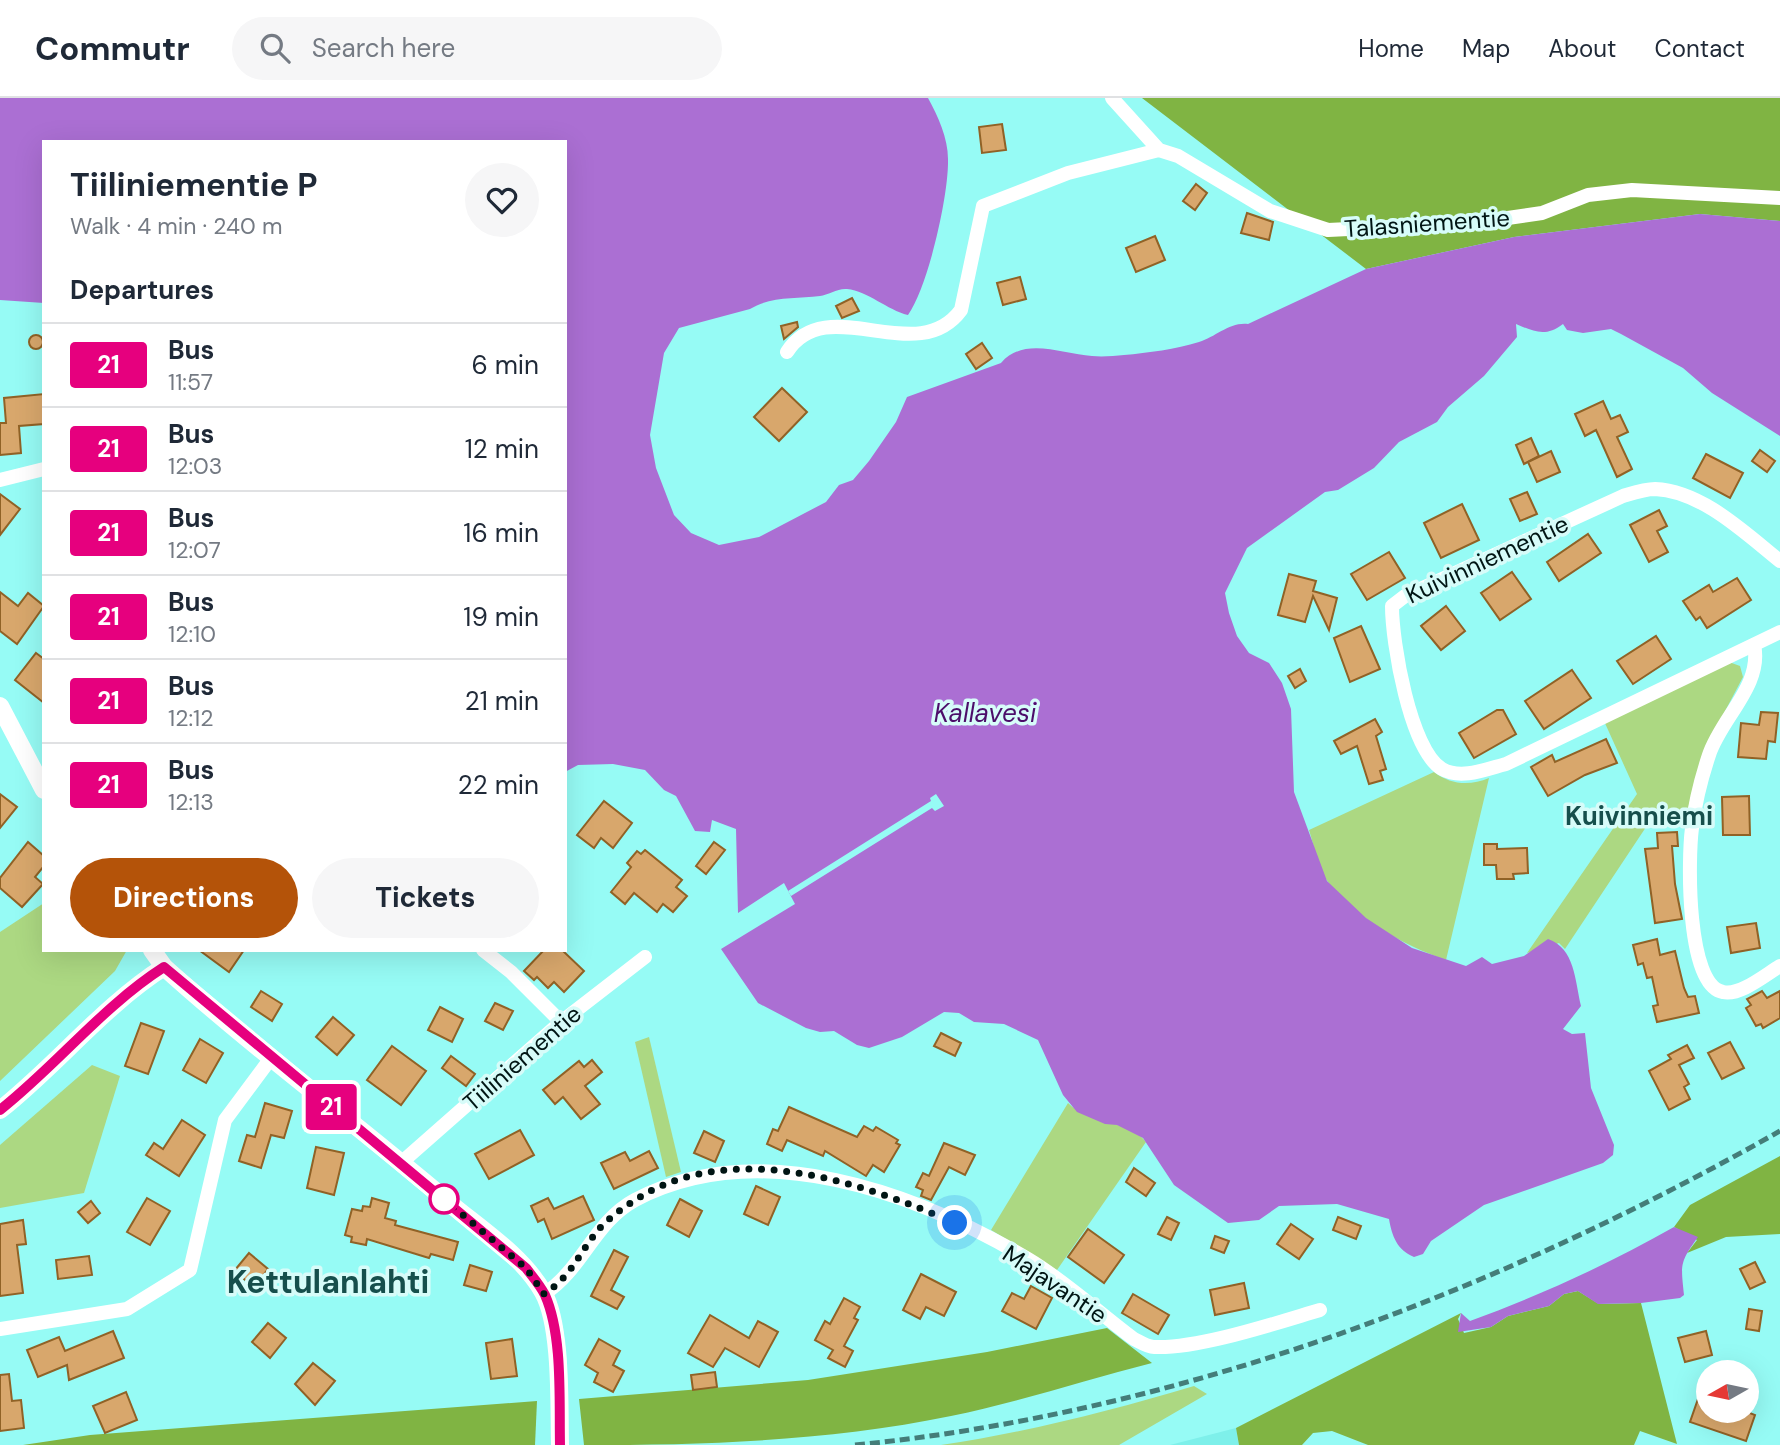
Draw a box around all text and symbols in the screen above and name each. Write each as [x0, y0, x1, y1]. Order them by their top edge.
search box [232, 17, 722, 80]
text: Commutr [35, 27, 190, 70]
icon: search [256, 29, 294, 67]
text: Search here [312, 31, 455, 65]
text: Home [1358, 33, 1424, 64]
text: Map [1462, 33, 1510, 64]
text: About [1548, 33, 1617, 64]
text: Contact [1655, 33, 1745, 64]
text: Tiiliniementie P [70, 163, 317, 206]
button: heart [465, 163, 539, 237]
street label: Talasniementie [1343, 202, 1511, 244]
text: Walk · 4 min · 240 m [70, 211, 282, 241]
text: Departures [70, 273, 214, 307]
text: Bus [168, 333, 214, 367]
text: 6 min [471, 348, 539, 382]
text: 21 [97, 349, 120, 380]
text: 11:57 [168, 367, 213, 397]
text: Bus [168, 417, 214, 451]
text: 12 min [465, 432, 539, 466]
text: 21 [97, 433, 120, 464]
text: 12:03 [168, 451, 222, 481]
text: Bus [168, 501, 214, 535]
street label: Kuivinniementie [1401, 508, 1573, 610]
text: 16 min [463, 516, 539, 550]
text: 21 [97, 517, 120, 548]
text: 12:07 [168, 535, 221, 565]
text: Bus [168, 585, 214, 619]
text: 19 min [463, 600, 539, 634]
text: 21 [97, 601, 120, 632]
text: 12:10 [168, 619, 216, 649]
text: Bus [168, 669, 214, 703]
text: 21 min [465, 684, 539, 718]
text: 21 [97, 685, 120, 716]
water label: Kallavesi [934, 696, 1037, 730]
text: 12:12 [168, 703, 214, 733]
text: Bus [168, 753, 214, 787]
text: 22 min [458, 768, 539, 802]
text: 21 [97, 769, 120, 800]
text: 12:13 [168, 787, 214, 817]
district label: Kuivinniemi [1565, 799, 1713, 833]
button: Directions [70, 858, 298, 938]
button: Tickets [312, 858, 539, 938]
street label: Tiiliniementie [456, 998, 588, 1118]
line badge: 21 [300, 1084, 362, 1130]
text: 21 [320, 1091, 342, 1122]
unlabelled marker [429, 1184, 459, 1214]
your location [937, 1205, 972, 1240]
street label: Majavantie [997, 1238, 1113, 1330]
district label: Kettulanlahti [227, 1261, 429, 1303]
north arrow [1696, 1360, 1759, 1423]
map controls [1696, 1360, 1759, 1423]

